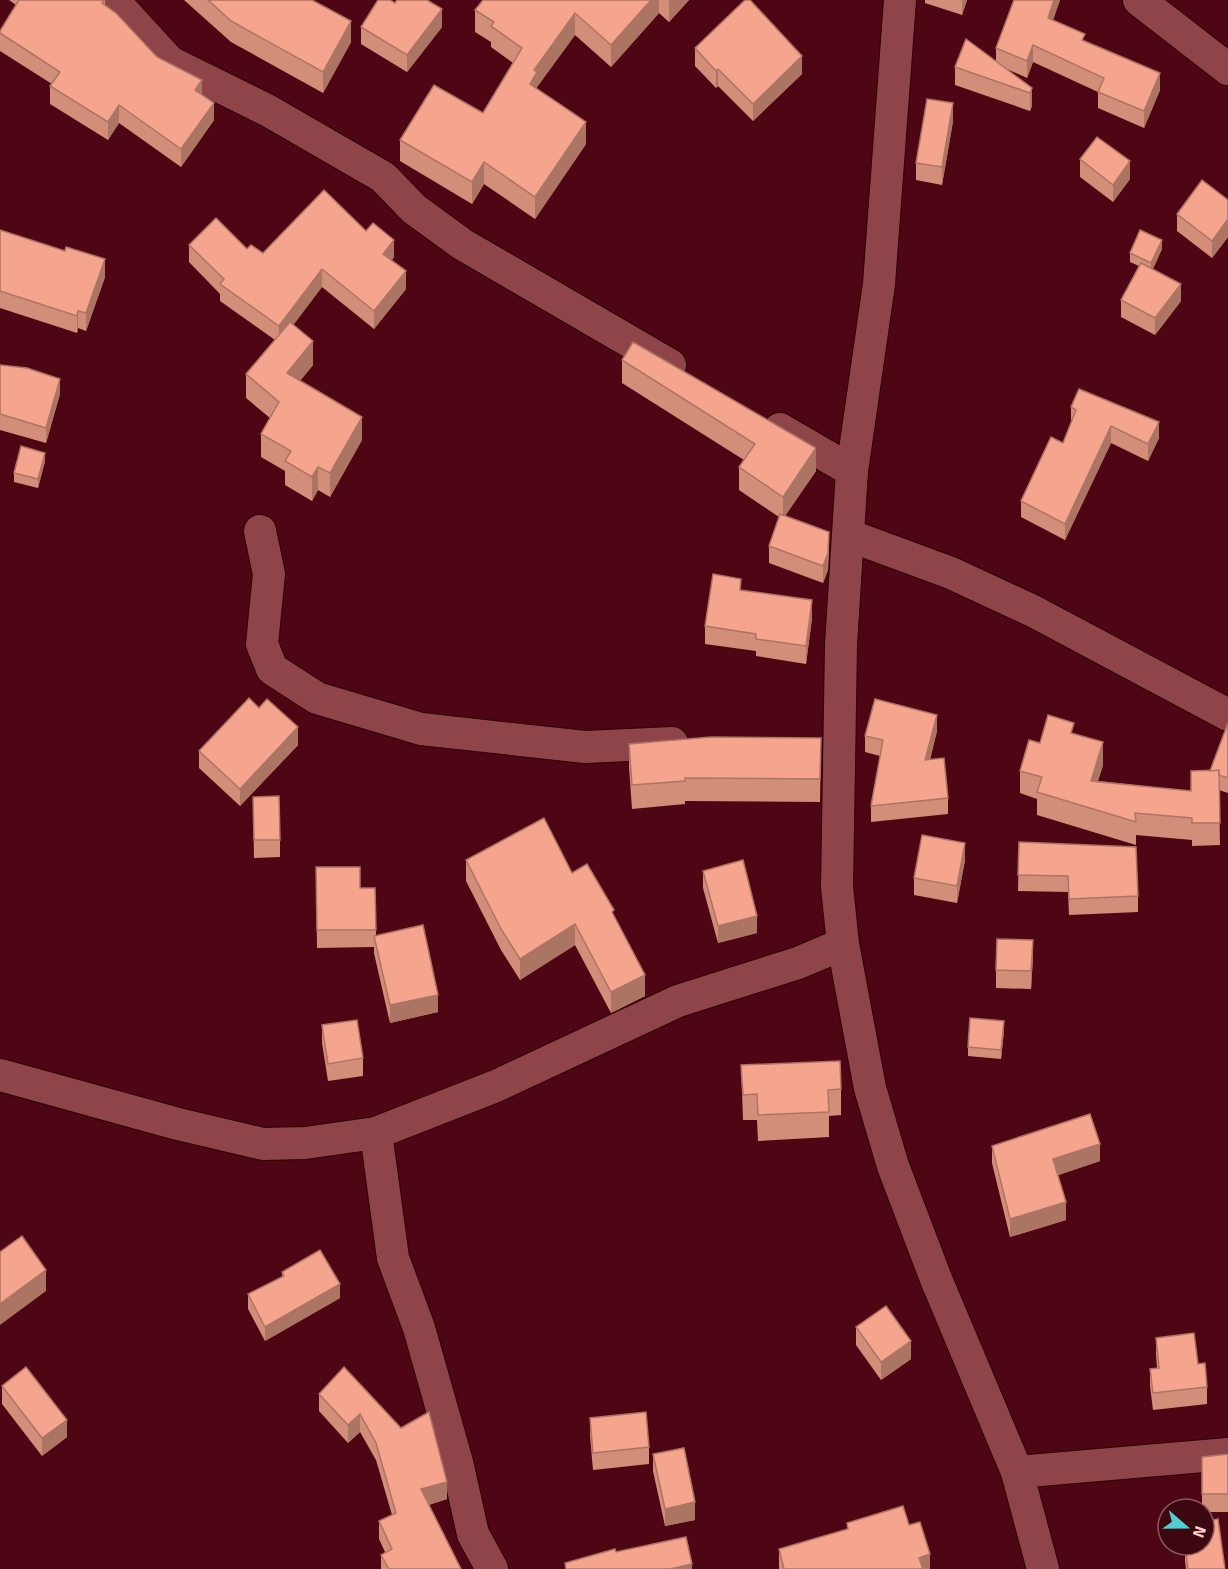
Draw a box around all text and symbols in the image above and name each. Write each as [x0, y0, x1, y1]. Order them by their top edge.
north arrow [1156, 1497, 1216, 1557]
text: N [1188, 1523, 1210, 1540]

